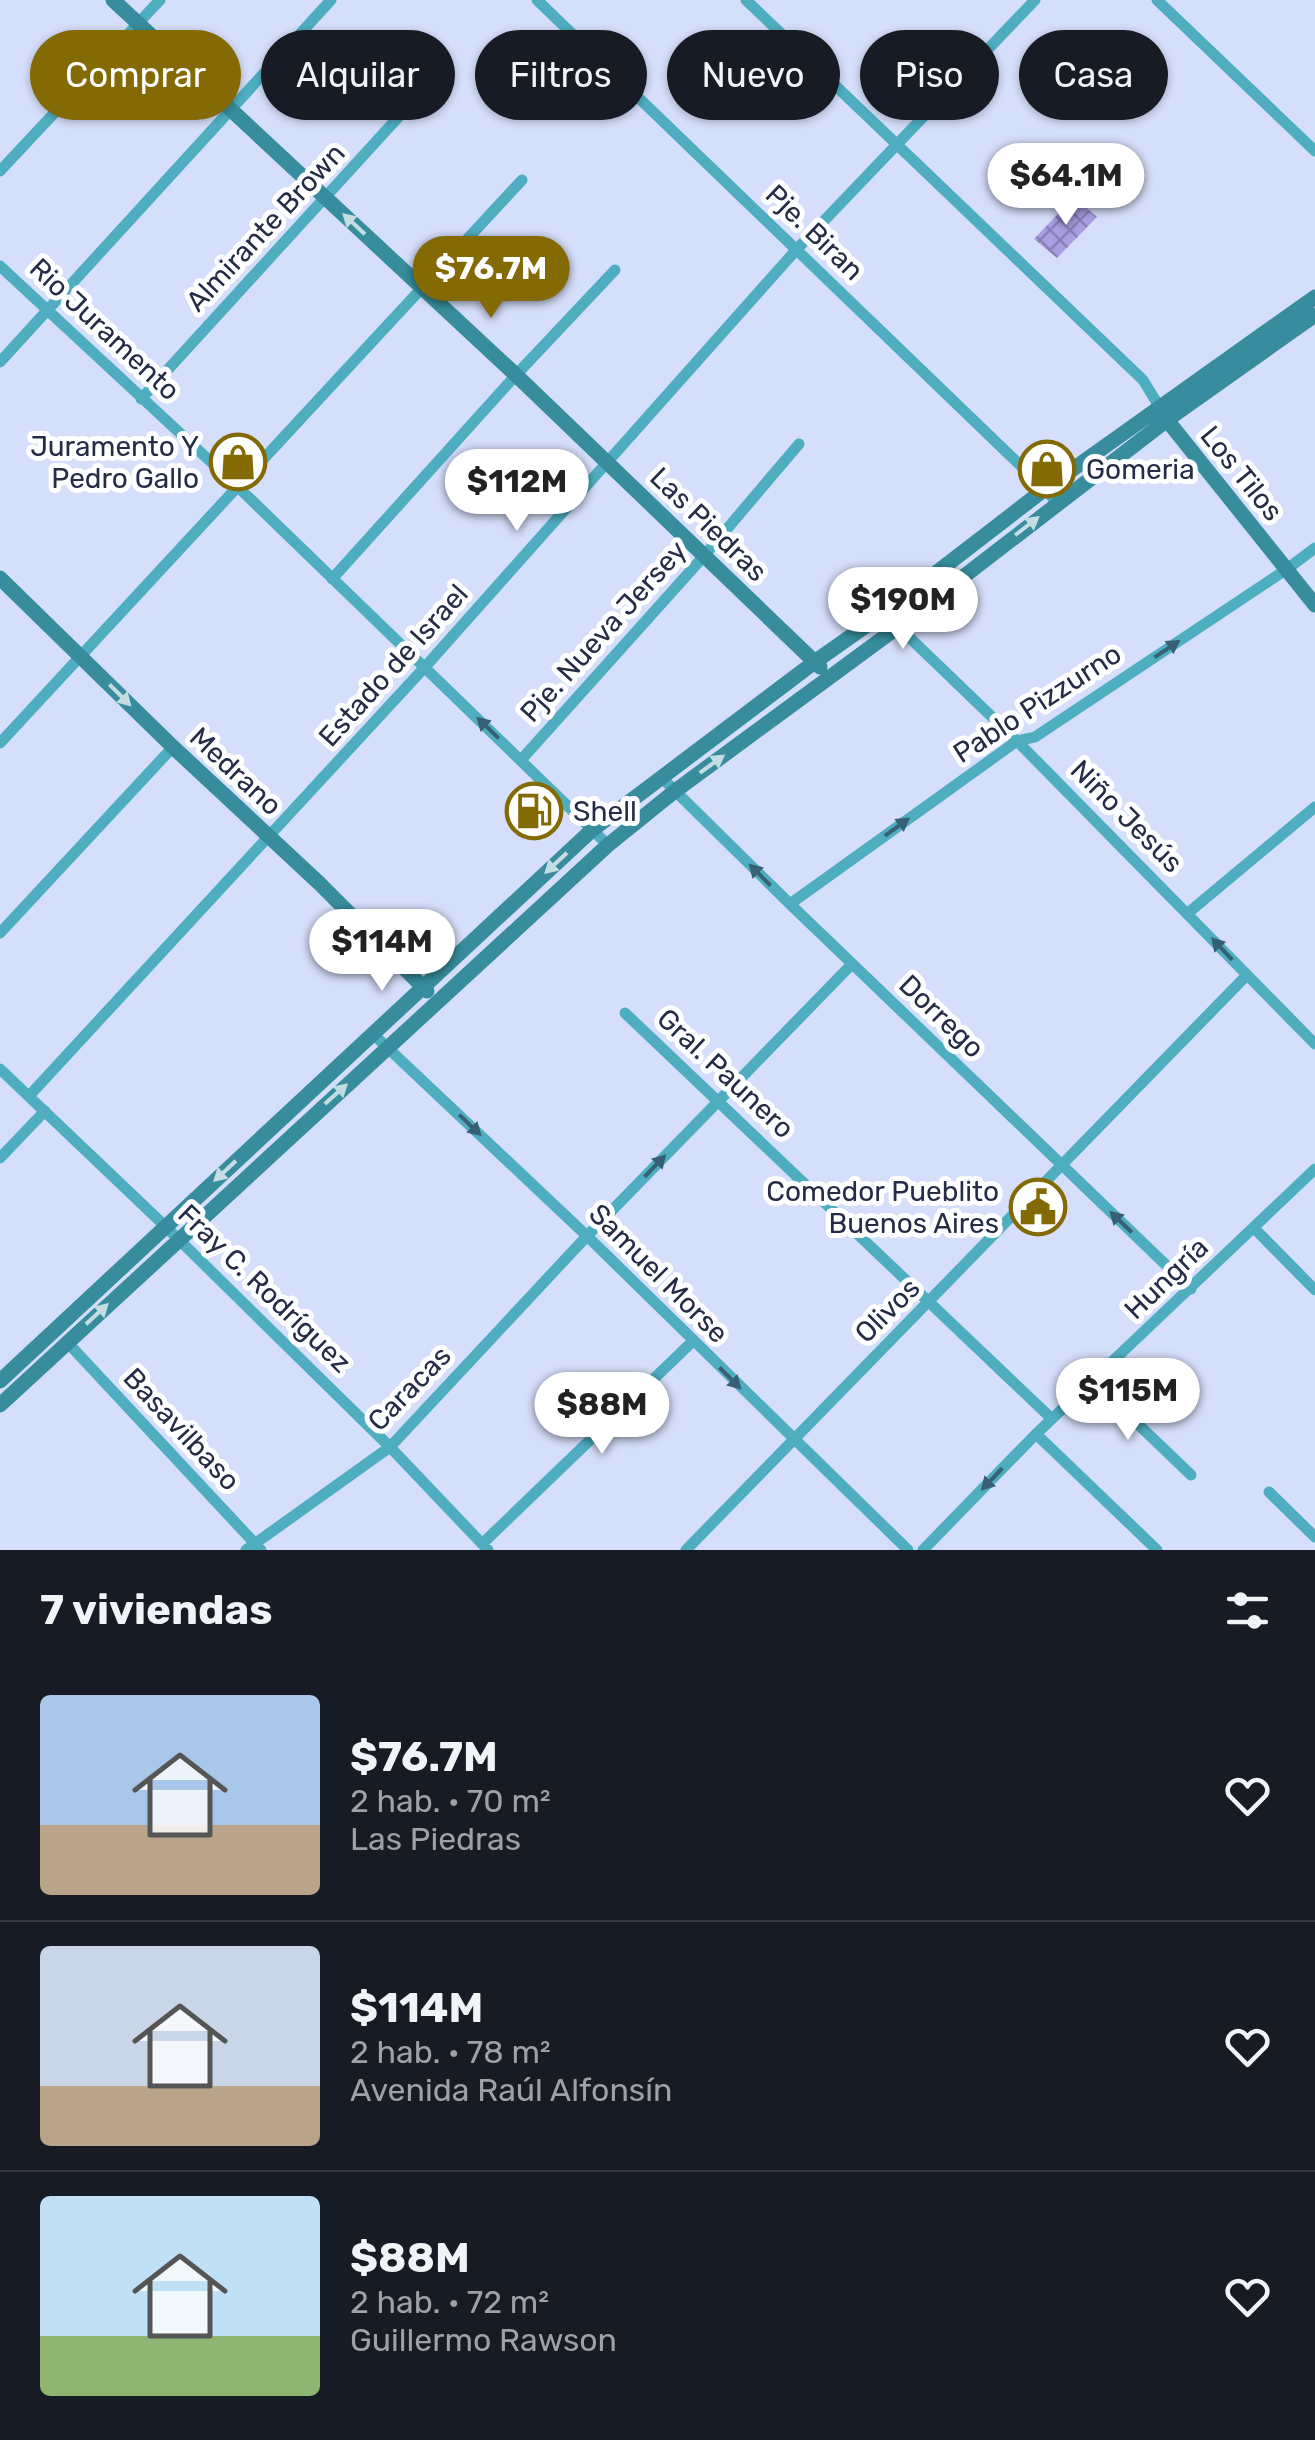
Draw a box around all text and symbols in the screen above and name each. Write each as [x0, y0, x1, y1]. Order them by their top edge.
chip: Comprar [30, 30, 241, 120]
chip: Alquilar [261, 30, 455, 120]
chip: Filtros [475, 30, 647, 120]
chip: Nuevo [667, 30, 840, 120]
chip: Piso [860, 30, 999, 120]
chip: Casa [1019, 30, 1168, 120]
street label: Almirante Brown [179, 137, 352, 318]
pin: $64.1M [985, 143, 1147, 228]
text: $64.1M [1009, 156, 1123, 194]
street label: Pje. Biran [759, 178, 870, 287]
one-way arrow [342, 213, 366, 236]
pin: $76.7M [410, 236, 572, 321]
text: $76.7M [435, 249, 547, 287]
street label: Rio Juramento [23, 252, 186, 407]
street label: Los Tilos [1194, 419, 1290, 527]
place label: Juramento Y Pedro Gallo [30, 430, 199, 495]
shop icon: Juramento Y Pedro Gallo [208, 432, 268, 492]
shop icon: Gomeria [1017, 439, 1077, 499]
pin: $112M [447, 449, 587, 534]
place label: Gomeria [1086, 453, 1195, 486]
street label: Las Piedras [643, 461, 774, 588]
text: $112M [467, 462, 567, 500]
one-way arrow [1015, 516, 1040, 537]
street label: Pje. Nueva Jersey [513, 534, 693, 729]
pin: $190M [833, 567, 973, 652]
street label: Estado de Israel [312, 577, 475, 753]
text: $190M [850, 580, 956, 618]
street label: Pablo Pizzurno [947, 637, 1127, 770]
one-way arrow [1154, 640, 1181, 658]
one-way arrow [108, 682, 132, 706]
one-way arrow [476, 717, 500, 740]
street label: Medrano [183, 721, 288, 822]
street label: Niño Jesús [1064, 753, 1190, 879]
one-way arrow [699, 755, 725, 774]
fuel station icon: Shell [504, 781, 564, 841]
place label: Shell [573, 795, 637, 828]
one-way arrow [884, 818, 910, 837]
one-way arrow [544, 851, 568, 874]
one-way arrow [749, 864, 773, 887]
pin: $114M [312, 909, 452, 994]
text: $114M [331, 922, 433, 960]
one-way arrow [1211, 938, 1234, 962]
street label: Dorrego [892, 968, 991, 1065]
street label: Gral. Paunero [650, 1002, 801, 1145]
one-way arrow [323, 1084, 348, 1106]
one-way arrow [458, 1113, 482, 1136]
one-way arrow [643, 1154, 666, 1178]
one-way arrow [213, 1159, 237, 1182]
place label: Comedor Pueblito Buenos Aires [766, 1175, 999, 1240]
public building icon: Comedor Pueblito Buenos Aires [1008, 1177, 1068, 1237]
street label: Samuel Morse [582, 1197, 735, 1350]
street label: Fray C. Rodríguez [172, 1198, 358, 1379]
one-way arrow [1109, 1211, 1133, 1234]
street label: Hungría [1118, 1231, 1215, 1326]
street label: Olivos [848, 1271, 927, 1350]
one-way arrow [85, 1303, 109, 1326]
street label: Caracas [361, 1339, 458, 1438]
pin: $115M [1058, 1358, 1198, 1443]
street label: Basavilbaso [117, 1361, 247, 1497]
one-way arrow [718, 1366, 742, 1389]
text: $115M [1078, 1371, 1178, 1409]
pin: $88M [543, 1372, 661, 1457]
text: $88M [556, 1385, 648, 1423]
one-way arrow [981, 1467, 1004, 1491]
icon: filters [1220, 1583, 1275, 1638]
text: 7 viviendas [40, 1585, 272, 1635]
text: $76.7M [350, 1732, 498, 1782]
icon: home [120, 1735, 240, 1855]
icon: heart [1220, 1768, 1275, 1823]
text: 2 hab. · 70 m² [350, 1782, 551, 1820]
text: Las Piedras [350, 1820, 521, 1858]
text: $114M [350, 1983, 483, 2033]
icon: home [120, 1986, 240, 2106]
icon: heart [1220, 2019, 1275, 2074]
text: 2 hab. · 78 m² [350, 2033, 551, 2071]
text: Avenida Raúl Alfonsín [350, 2071, 672, 2109]
text: $88M [350, 2233, 470, 2283]
icon: home [120, 2236, 240, 2356]
icon: heart [1220, 2269, 1275, 2324]
text: 2 hab. · 72 m² [350, 2283, 549, 2321]
text: Guillermo Rawson [350, 2321, 617, 2359]

